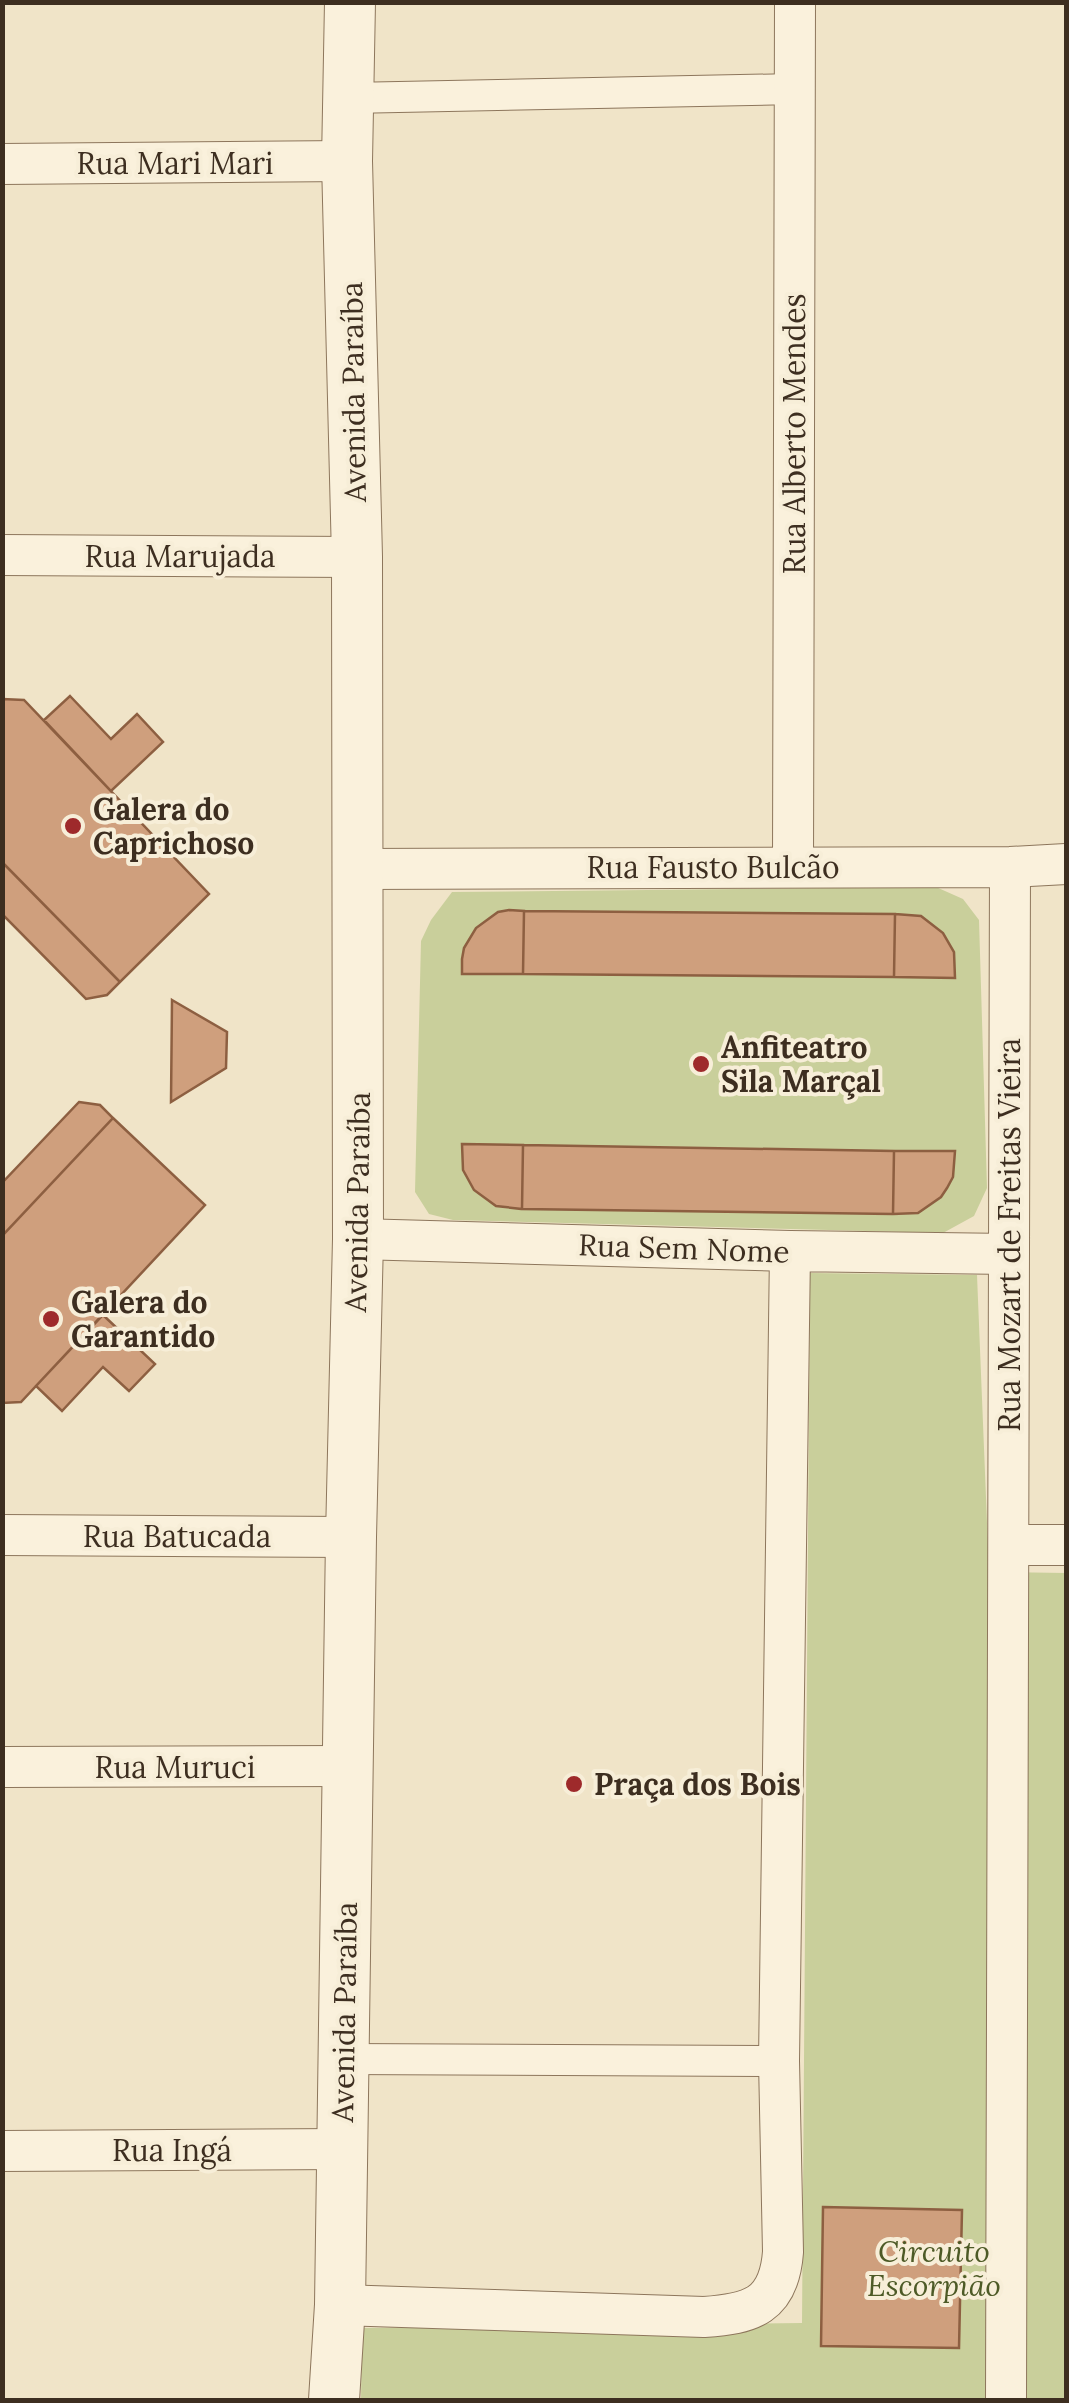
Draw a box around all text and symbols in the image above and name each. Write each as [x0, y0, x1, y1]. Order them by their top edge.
street label: Rua Mari Mari [77, 144, 273, 182]
street label: Avenida Paraíba [332, 281, 374, 504]
street label: Rua Alberto Mendes [775, 294, 813, 574]
street label: Rua Marujada [85, 537, 275, 576]
place label: Galera do Caprichoso [93, 790, 254, 862]
marker: Galera do Caprichoso [62, 815, 84, 837]
street label: Rua Fausto Bulcão [587, 848, 839, 886]
place label: Anfiteatro Sila Marçal [721, 1028, 881, 1100]
street label: Rua Mozart de Freitas Vieira [990, 1038, 1028, 1432]
marker: Anfiteatro Sila Marçal [690, 1053, 712, 1075]
street label: Avenida Paraíba [336, 1091, 378, 1314]
street label: Rua Sem Nome [578, 1225, 790, 1271]
place label: Galera do Garantido [71, 1283, 215, 1355]
marker: Galera do Garantido [40, 1308, 62, 1330]
street label: Rua Batucada [83, 1517, 271, 1555]
street label: Rua Muruci [95, 1748, 255, 1786]
place label: Praça dos Bois [594, 1765, 801, 1803]
marker: Praça dos Bois [563, 1773, 585, 1795]
street label: Avenida Paraíba [323, 1901, 365, 2124]
street label: Rua Ingá [112, 2131, 232, 2170]
park label: Circuito Escorpião [867, 2232, 1001, 2304]

